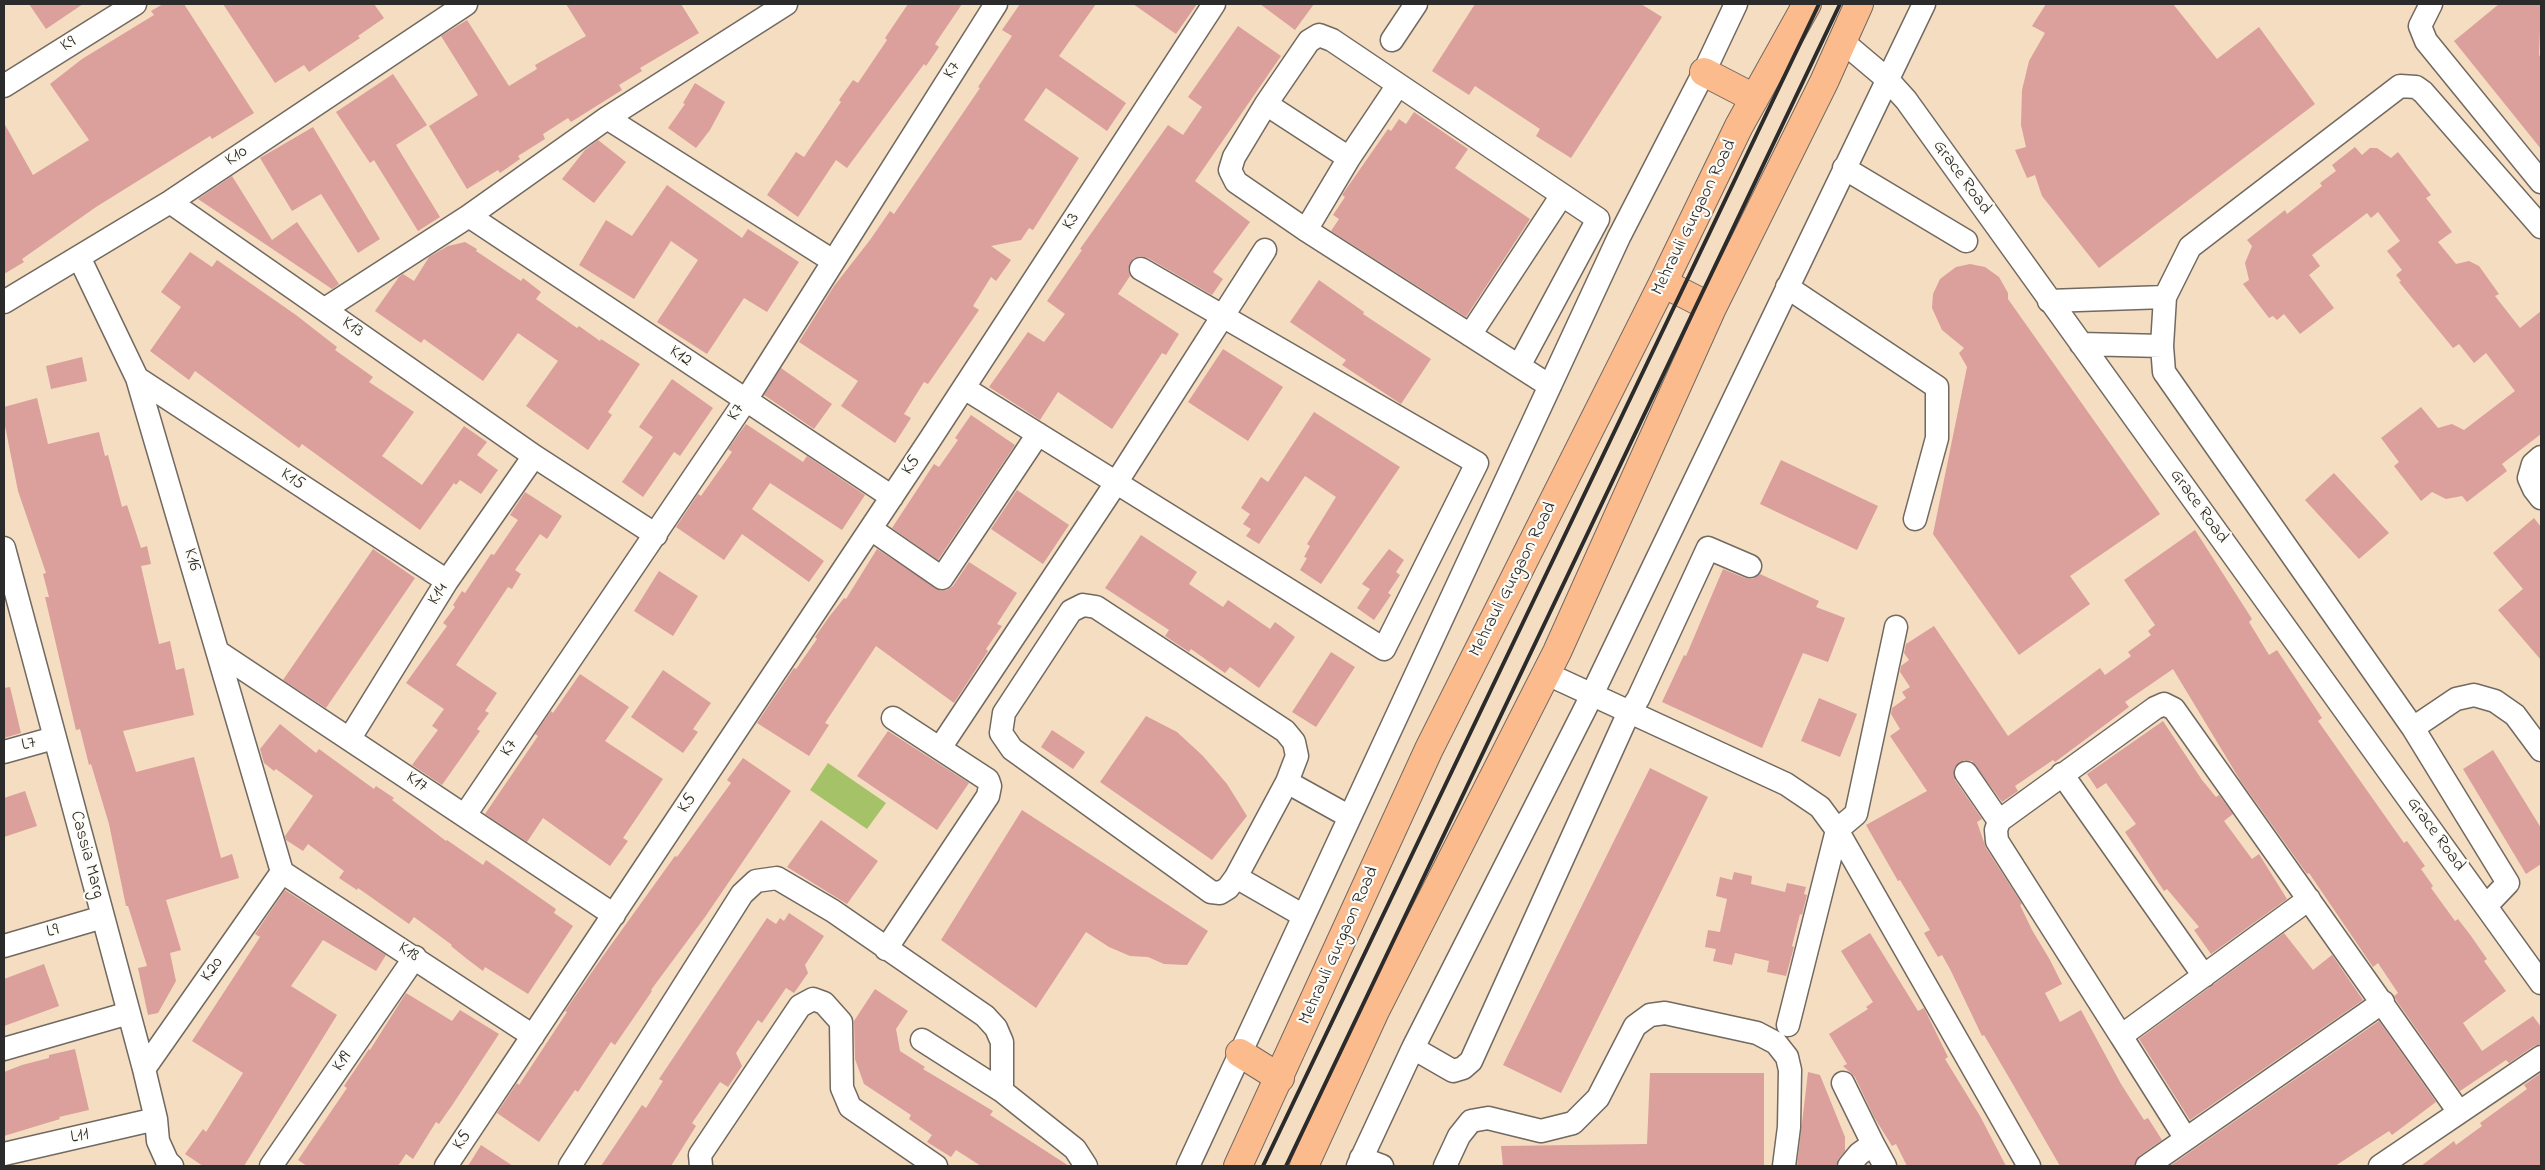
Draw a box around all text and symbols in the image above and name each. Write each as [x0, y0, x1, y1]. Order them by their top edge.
street label: K9 [57, 32, 81, 58]
street label: K7 [940, 58, 966, 84]
street label: Mehrauli Gurgaon Road [1648, 137, 1742, 299]
street label: Grace Road [1927, 137, 1995, 219]
street label: K10 [222, 142, 252, 172]
street label: K3 [1059, 209, 1085, 235]
street label: K13 [337, 313, 367, 343]
street label: K12 [664, 342, 696, 372]
street label: K7 [724, 400, 750, 426]
street label: K5 [898, 452, 926, 480]
street label: K15 [276, 464, 308, 496]
street label: Grace Road [2164, 466, 2232, 548]
street label: Mehrauli Gurgaon Road [1466, 499, 1562, 661]
street label: K16 [178, 546, 204, 574]
street label: K14 [424, 580, 454, 610]
street label: L7 [19, 733, 39, 757]
street label: K7 [497, 736, 523, 762]
street label: K17 [401, 768, 431, 798]
street label: K5 [674, 790, 702, 818]
street label: Grace Road [2401, 794, 2469, 876]
street label: Cassia Marg [64, 809, 108, 901]
street label: Mehrauli Gurgaon Road [1295, 864, 1385, 1028]
street label: L9 [44, 920, 62, 944]
street label: K18 [393, 938, 423, 968]
street label: K20 [197, 953, 229, 987]
street label: K19 [328, 1048, 358, 1076]
street label: L11 [69, 1124, 91, 1150]
street label: K5 [449, 1127, 477, 1155]

